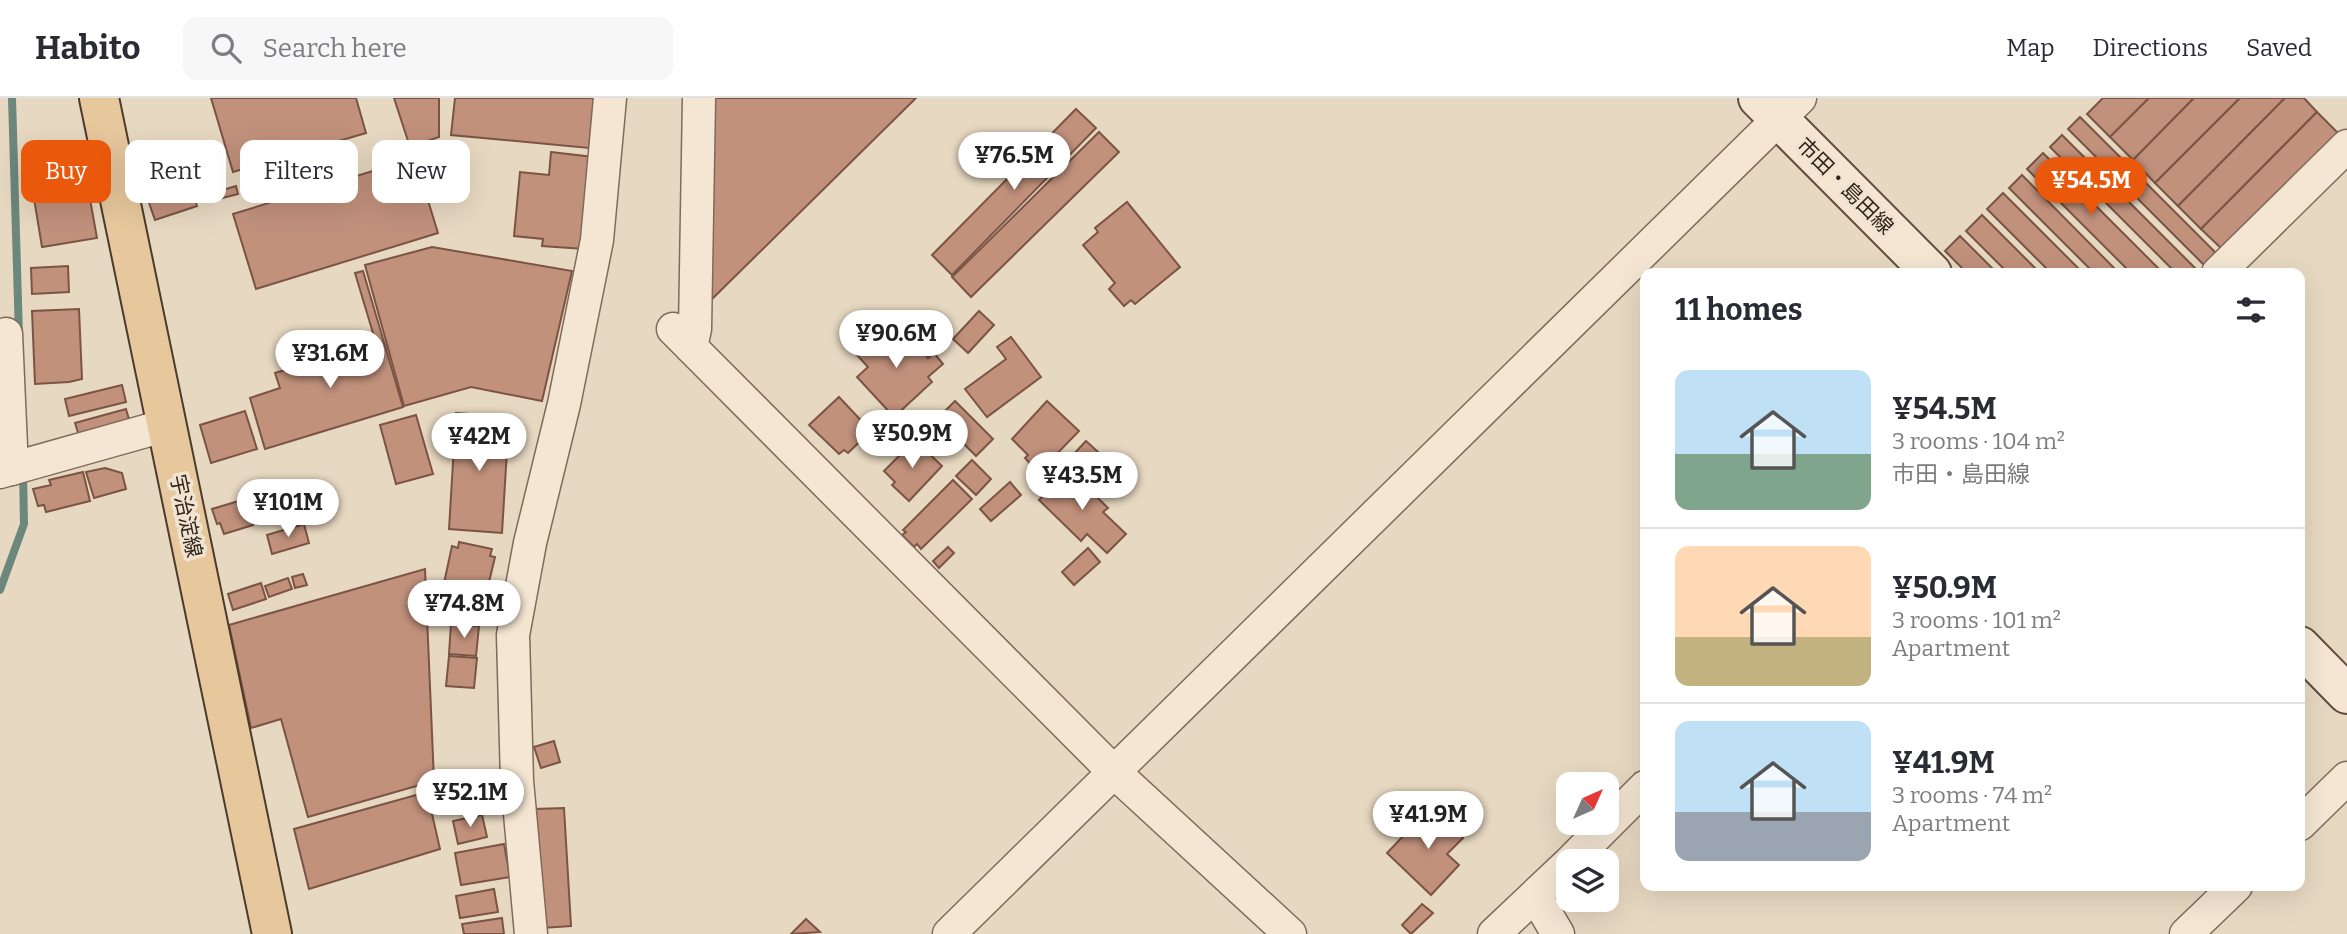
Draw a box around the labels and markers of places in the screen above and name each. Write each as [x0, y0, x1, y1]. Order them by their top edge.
pin: ¥76.5M [957, 132, 1071, 192]
pin: ¥54.5M [2034, 158, 2148, 217]
pin: ¥90.6M [839, 310, 953, 370]
pin: ¥31.6M [273, 330, 387, 390]
pin: ¥50.9M [855, 410, 969, 470]
pin: ¥42M [438, 414, 520, 473]
pin: ¥43.5M [1025, 452, 1139, 512]
pin: ¥101M [239, 480, 337, 539]
pin: ¥74.8M [407, 580, 521, 640]
pin: ¥52.1M [413, 770, 527, 829]
pin: ¥41.9M [1371, 792, 1485, 851]

